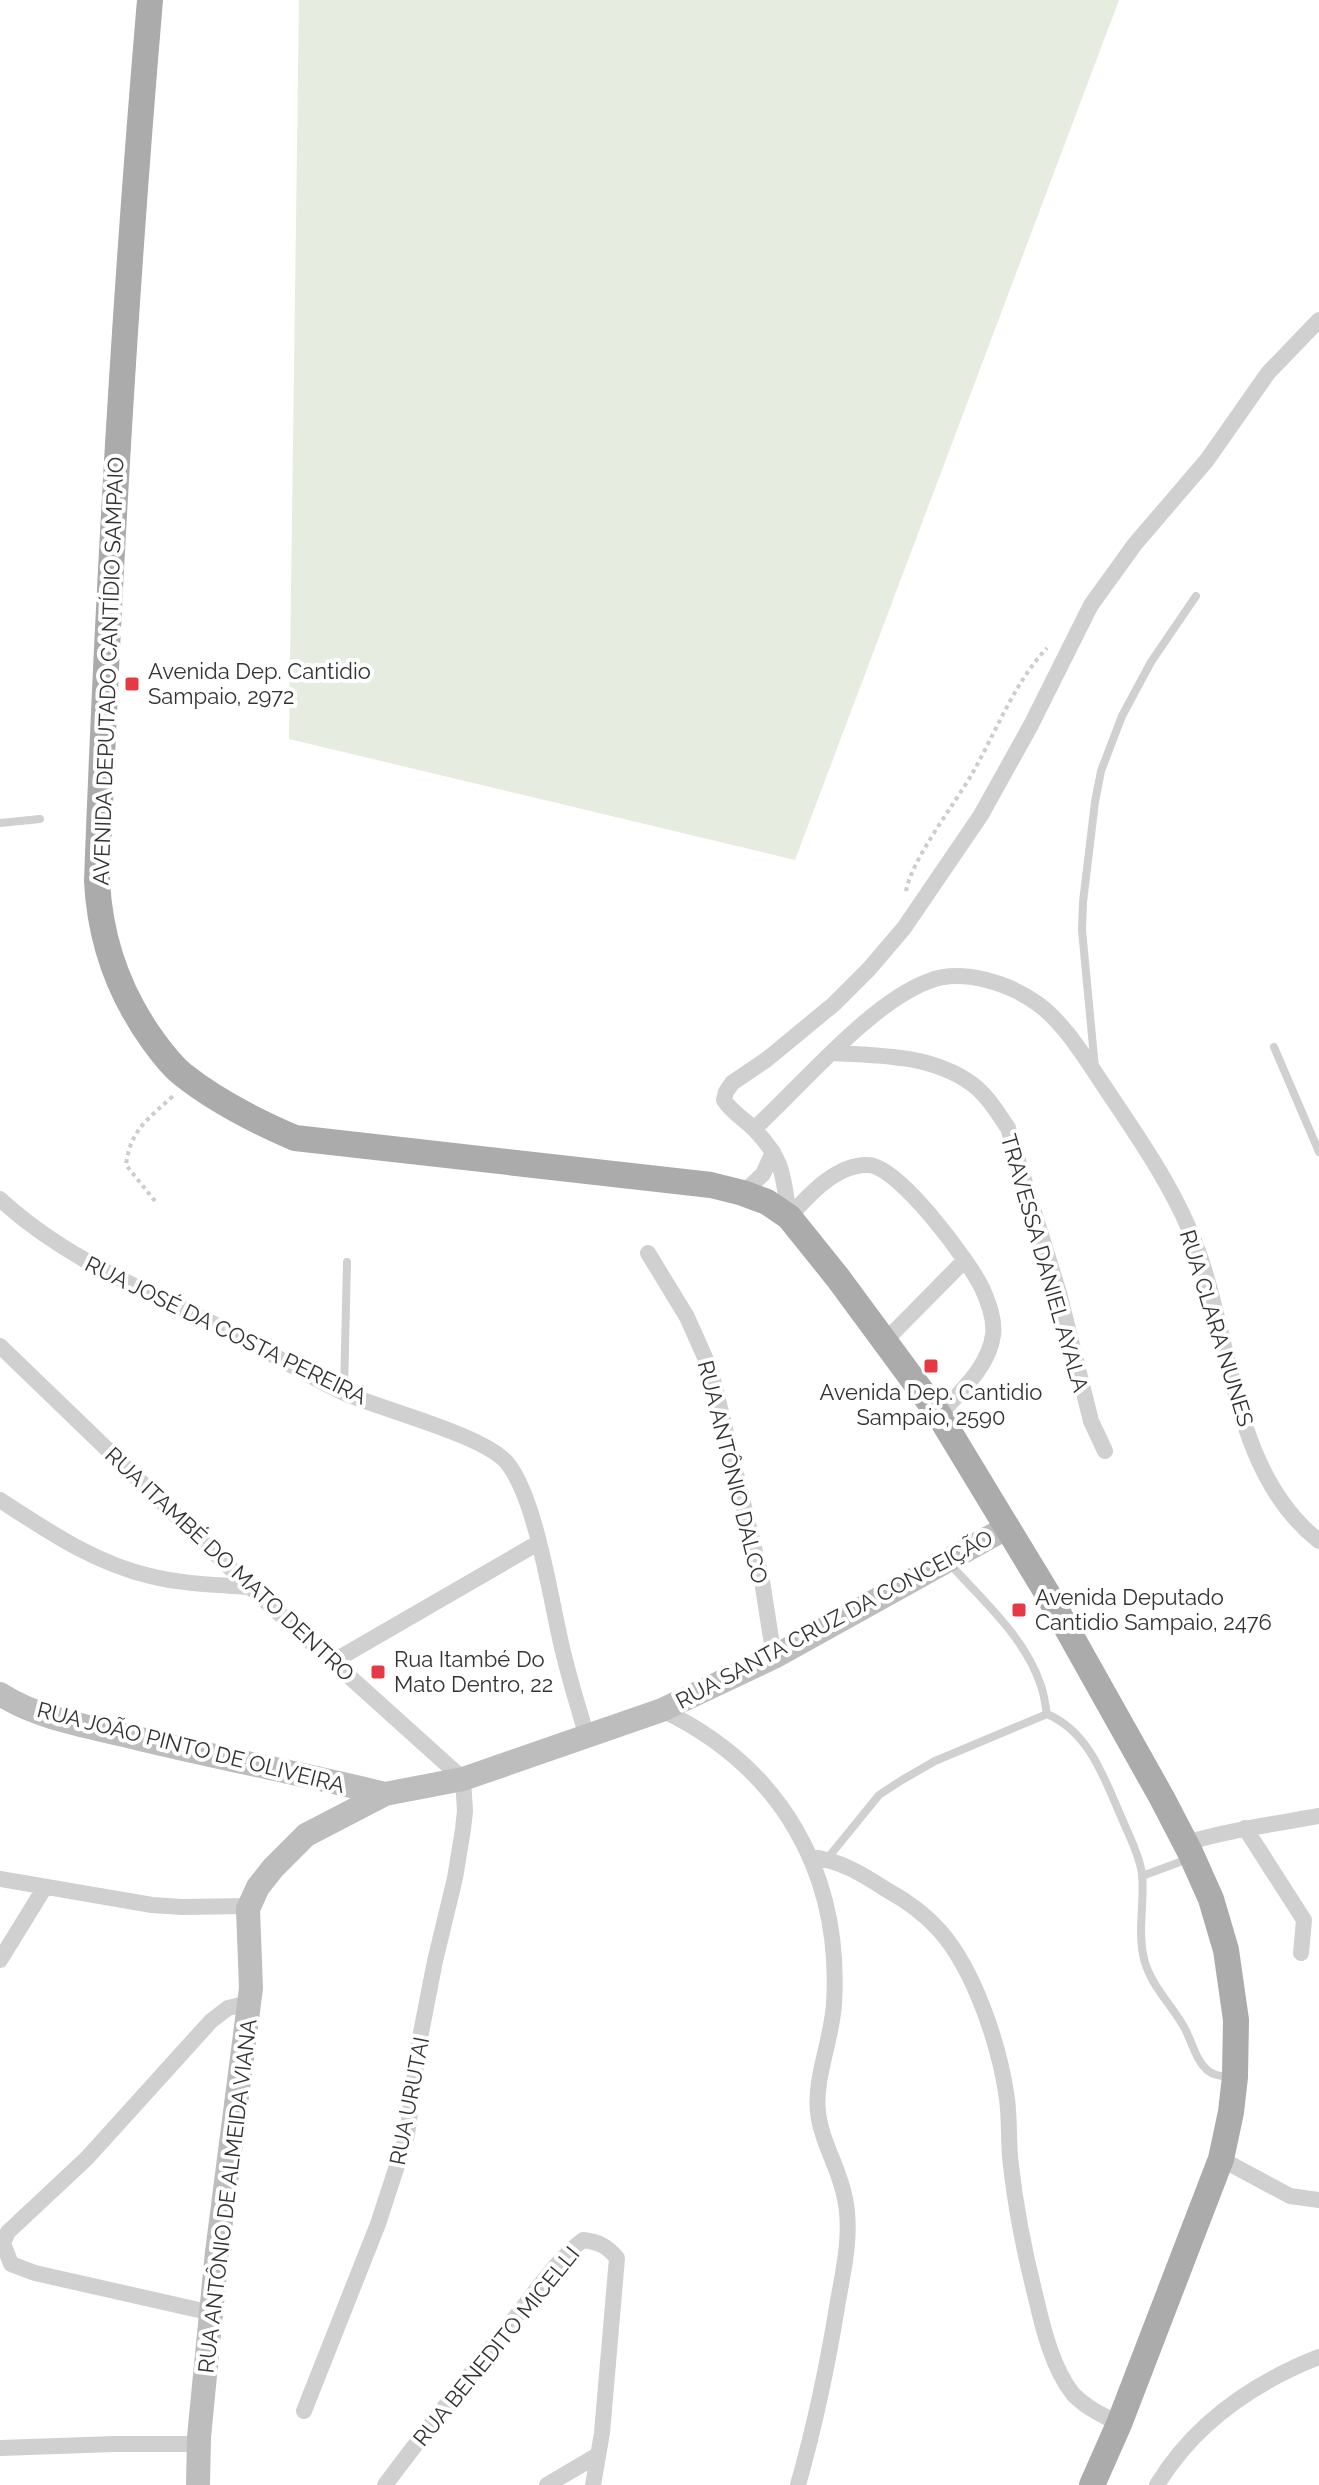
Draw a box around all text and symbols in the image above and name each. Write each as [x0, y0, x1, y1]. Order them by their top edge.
street label: AVENIDA DEPUTADO CANTÍDIO SAMPAIO [88, 456, 128, 886]
place label: Avenida Dep. Cantidio Sampaio, 2972 [148, 658, 371, 709]
marker: Avenida Dep. Cantidio Sampaio, 2972 [123, 675, 141, 693]
street label: TRAVESSA DANIEL AYALA [996, 1131, 1094, 1395]
street label: RUA CLARA NUNES [1175, 1227, 1259, 1429]
street label: RUA JOSÉ DA COSTA PEREIRA [81, 1250, 371, 1410]
marker: Avenida Dep. Cantidio Sampaio, 2590 [922, 1357, 940, 1375]
street label: RUA ANTÔNIO DALCO [693, 1358, 773, 1586]
place label: Avenida Dep. Cantidio Sampaio, 2590 [820, 1379, 1042, 1430]
street label: RUA ITAMBÉ DO MATO DENTRO [100, 1442, 360, 1686]
street label: RUA SANTA CRUZ DA CONCEIÇÃO [671, 1524, 997, 1714]
place label: Avenida Deputado Cantidio Sampaio, 2476 [1035, 1584, 1272, 1635]
marker: Avenida Deputado Cantidio Sampaio, 2476 [1010, 1601, 1028, 1619]
place label: Rua Itambé Do Mato Dentro, 22 [394, 1646, 553, 1697]
marker: Rua Itambé Do Mato Dentro, 22 [369, 1663, 387, 1681]
street label: RUA JOÃO PINTO DE OLIVEIRA [34, 1696, 348, 1798]
street label: RUA ANTÔNIO DE ALMEIDA VIANA [192, 2017, 262, 2375]
street label: RUA URUTAI [384, 2035, 434, 2167]
street label: RUA BENEDITO MICELLI [408, 2241, 584, 2451]

